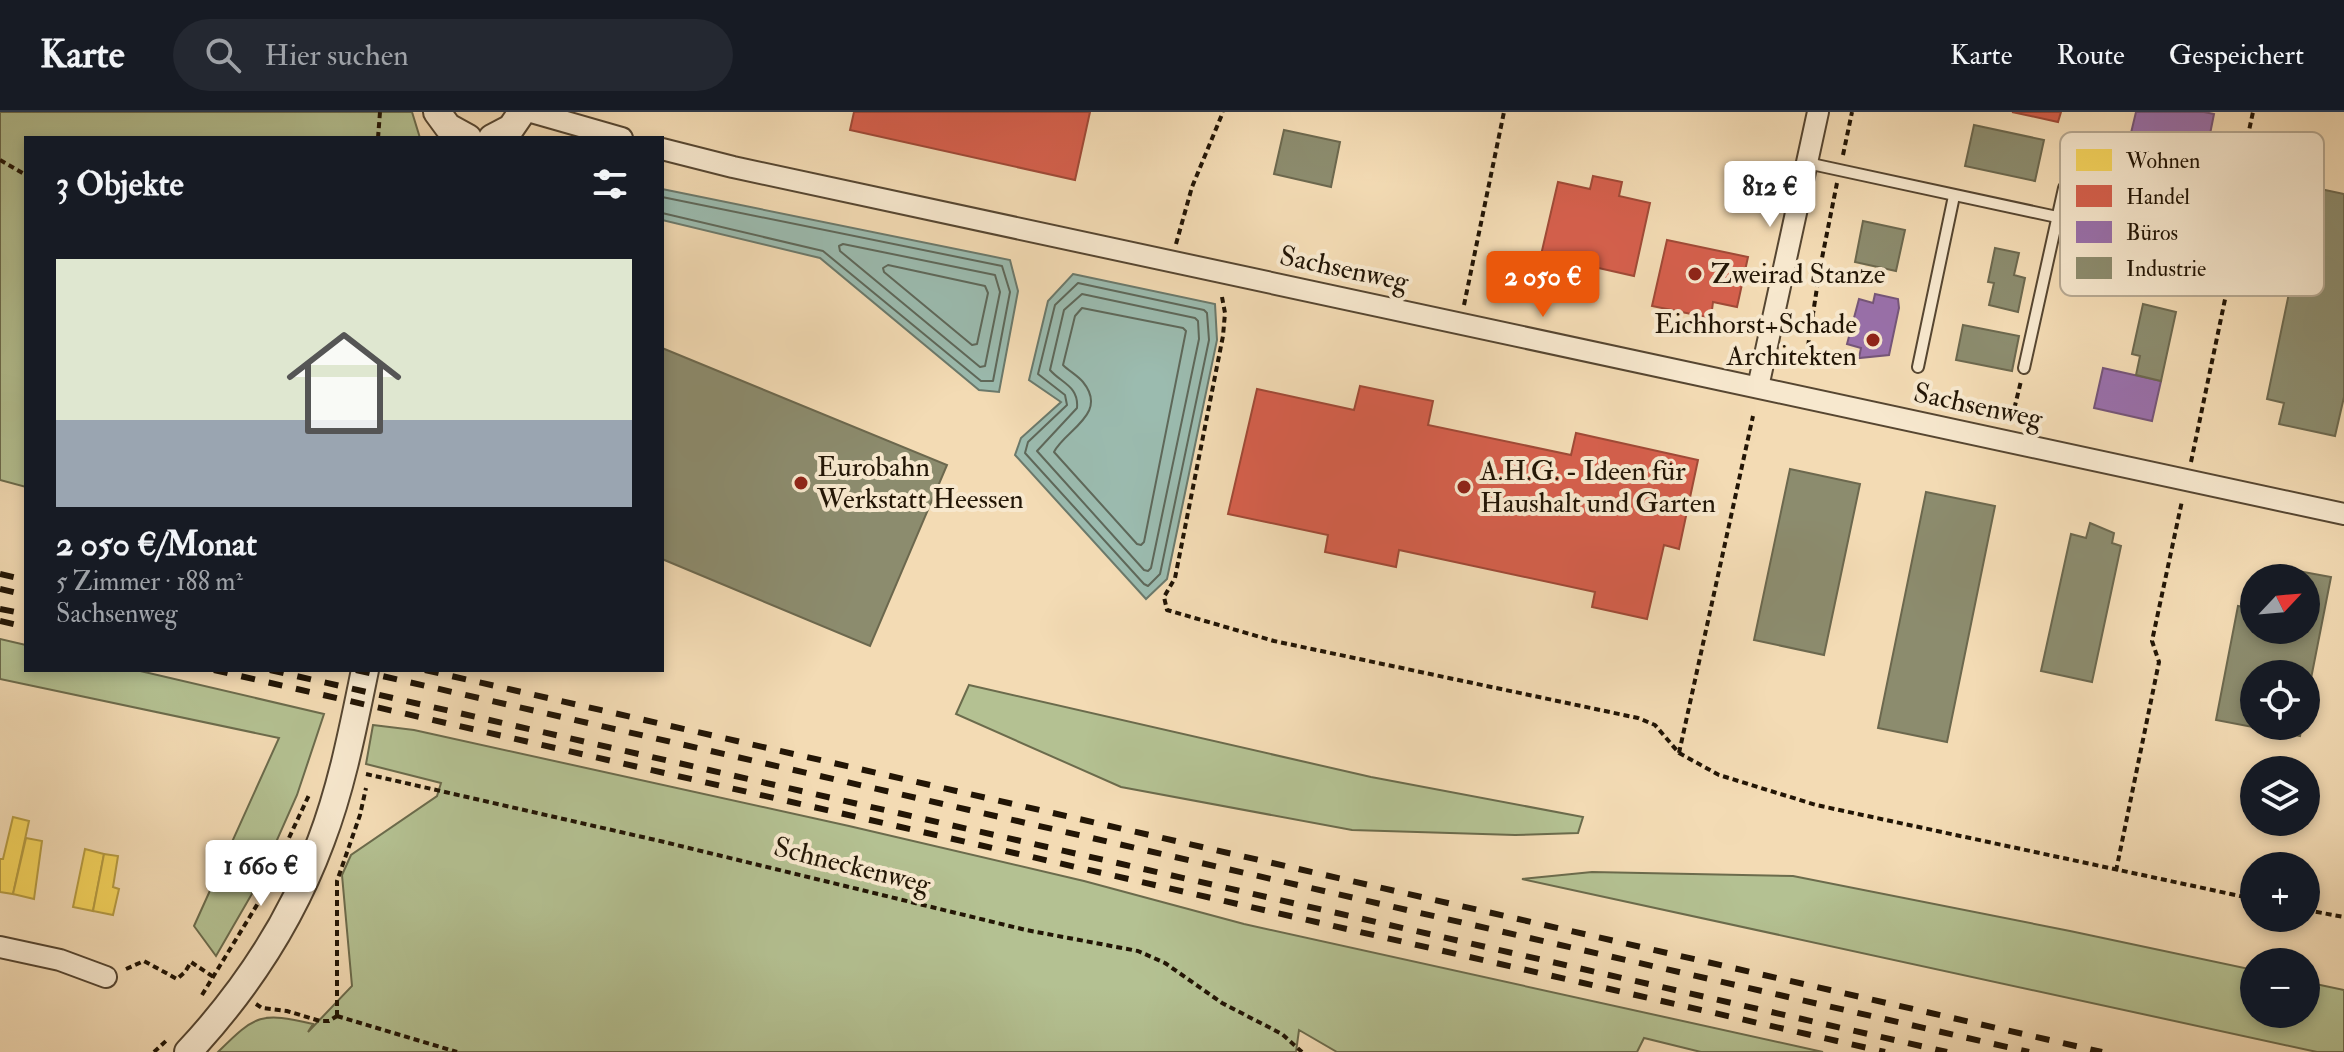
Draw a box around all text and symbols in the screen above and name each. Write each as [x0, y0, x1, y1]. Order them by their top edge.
search box [173, 19, 733, 91]
text: Karte [40, 31, 125, 79]
icon: search [201, 33, 245, 77]
text: Hier suchen [265, 37, 409, 74]
text: Karte [1950, 38, 2012, 73]
text: Route [2056, 38, 2125, 73]
text: Gespeichert [2169, 38, 2304, 73]
legend [2060, 132, 2324, 296]
text: Wohnen [2125, 147, 2200, 175]
pin: 812 € [1714, 161, 1826, 229]
icon: filters [588, 162, 632, 206]
text: 3 Objekte [56, 163, 184, 206]
text: 812 € [1742, 171, 1798, 203]
text: Handel [2126, 183, 2190, 211]
text: Büros [2126, 219, 2178, 247]
street label: Sachsenweg [1276, 238, 1413, 300]
pin: 2 050 € [1469, 251, 1617, 319]
text: Industrie [2126, 255, 2206, 283]
place label: Zweirad Stanze [1711, 257, 1886, 292]
text: 2 050 € [1504, 261, 1582, 293]
marker: Zweirad Stanze [1686, 265, 1704, 283]
place label: Eichhorst+Schade Architekten [1654, 307, 1857, 374]
icon: home [272, 311, 416, 455]
marker: Eichhorst+Schade Architekten [1864, 331, 1882, 349]
street label: Sachsenweg [1910, 375, 2047, 437]
place label: Eurobahn Werkstatt Heessen [816, 450, 1024, 517]
place label: A.H.G. - Ideen für Haushalt und Garten [1479, 454, 1716, 521]
marker: Eurobahn Werkstatt Heessen [792, 474, 810, 492]
marker: A.H.G. - Ideen für Haushalt und Garten [1455, 478, 1473, 496]
text: 2 050 €/Monat [56, 523, 257, 566]
north arrow [2240, 564, 2320, 644]
map controls [2240, 564, 2320, 1028]
text: 5 Zimmer · 188 m² [56, 566, 243, 598]
text: Sachsenweg [56, 598, 178, 630]
button: locate [2240, 660, 2320, 740]
button: layers [2240, 756, 2320, 836]
street label: Schneckenweg [770, 830, 935, 903]
pin: 1 660 € [187, 840, 335, 908]
text: 1 660 € [224, 850, 298, 882]
button: + [2240, 852, 2320, 932]
button: − [2240, 948, 2320, 1028]

